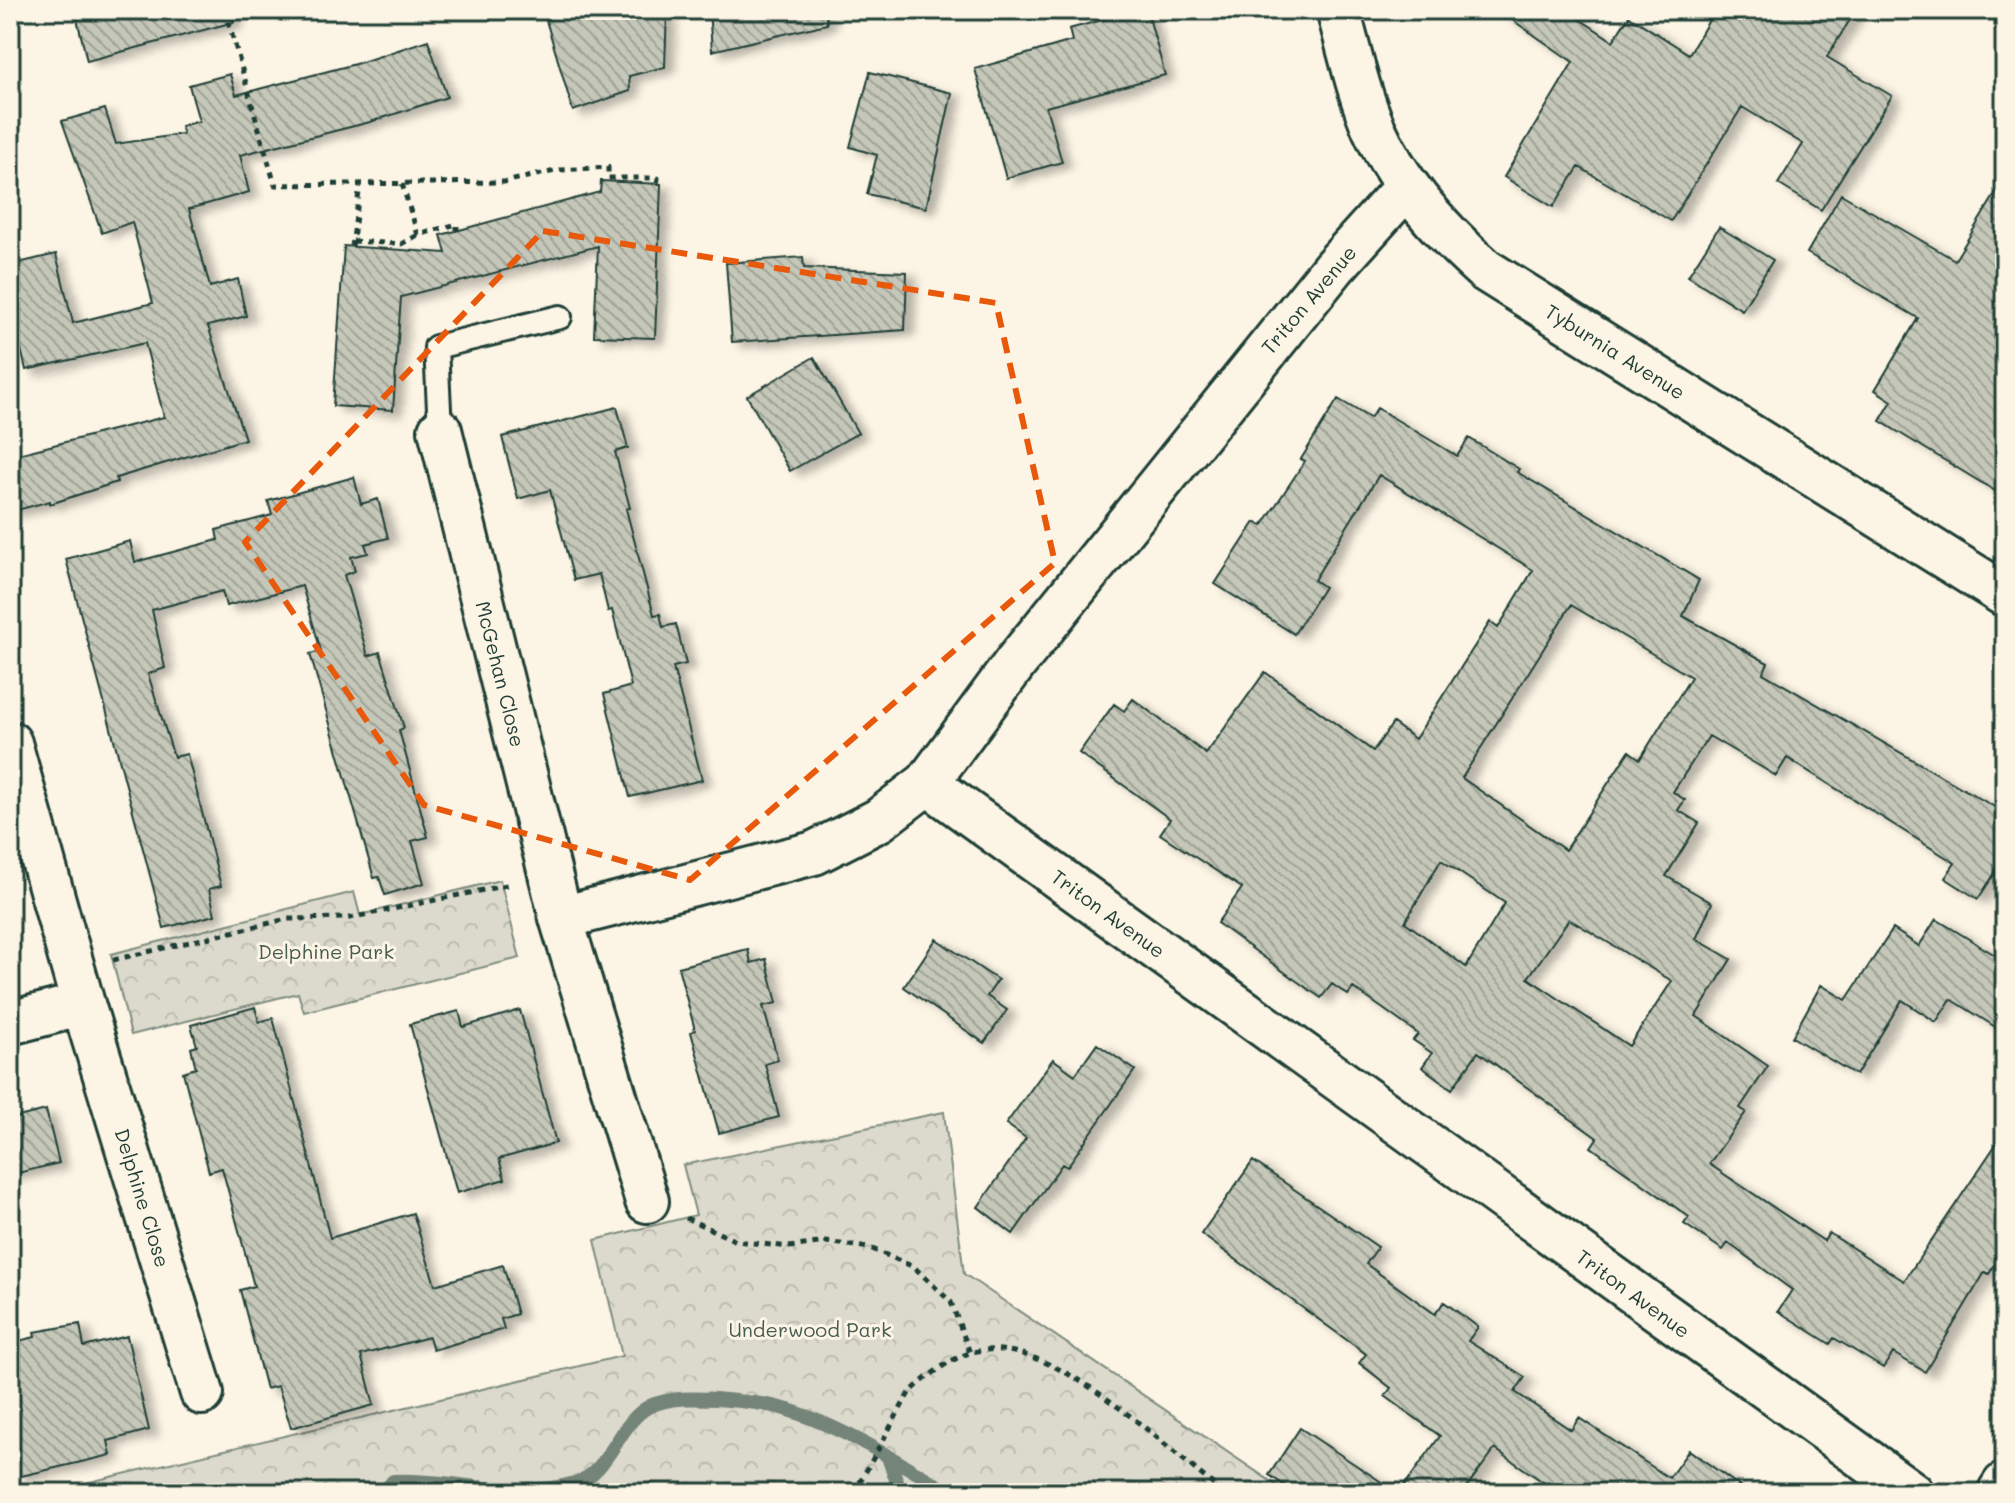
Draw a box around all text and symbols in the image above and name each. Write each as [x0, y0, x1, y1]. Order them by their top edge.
street label: Triton Avenue [1255, 239, 1361, 359]
street label: Tyburnia Avenue [1541, 298, 1691, 405]
street label: McGehan Close [470, 598, 532, 749]
street label: Triton Avenue [1046, 863, 1171, 963]
park label: Delphine Park [258, 938, 394, 964]
street label: Delphine Close [109, 1125, 176, 1270]
street label: Triton Avenue [1571, 1243, 1696, 1343]
park label: Underwood Park [728, 1316, 892, 1342]

